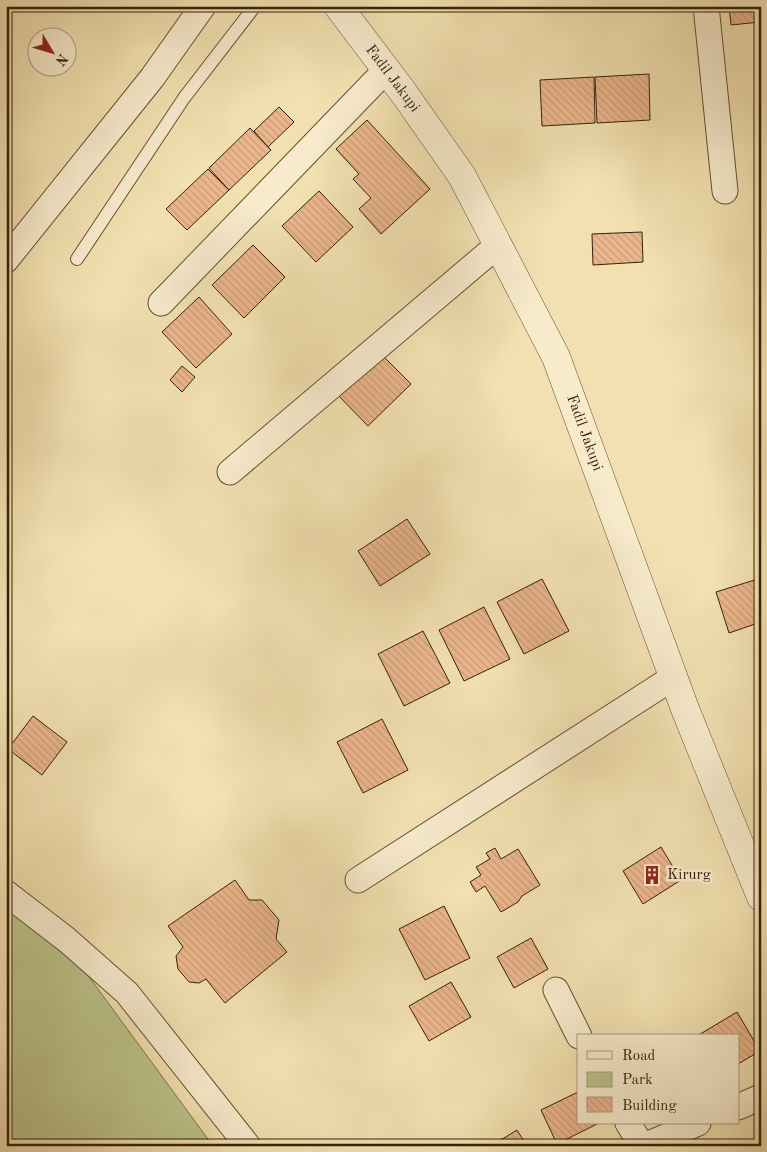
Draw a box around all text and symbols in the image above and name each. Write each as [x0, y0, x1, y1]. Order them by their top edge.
north arrow [28, 28, 78, 78]
street label: Fadil Jakupi [362, 43, 422, 115]
text: N [52, 51, 70, 68]
street label: Fadil Jakupi [563, 393, 605, 473]
building icon: Kirurg [641, 864, 663, 886]
place label: Kirurg [667, 868, 711, 883]
legend [577, 1034, 740, 1124]
text: Road [622, 1049, 656, 1064]
text: Park [622, 1073, 653, 1088]
text: Building [622, 1099, 677, 1114]

